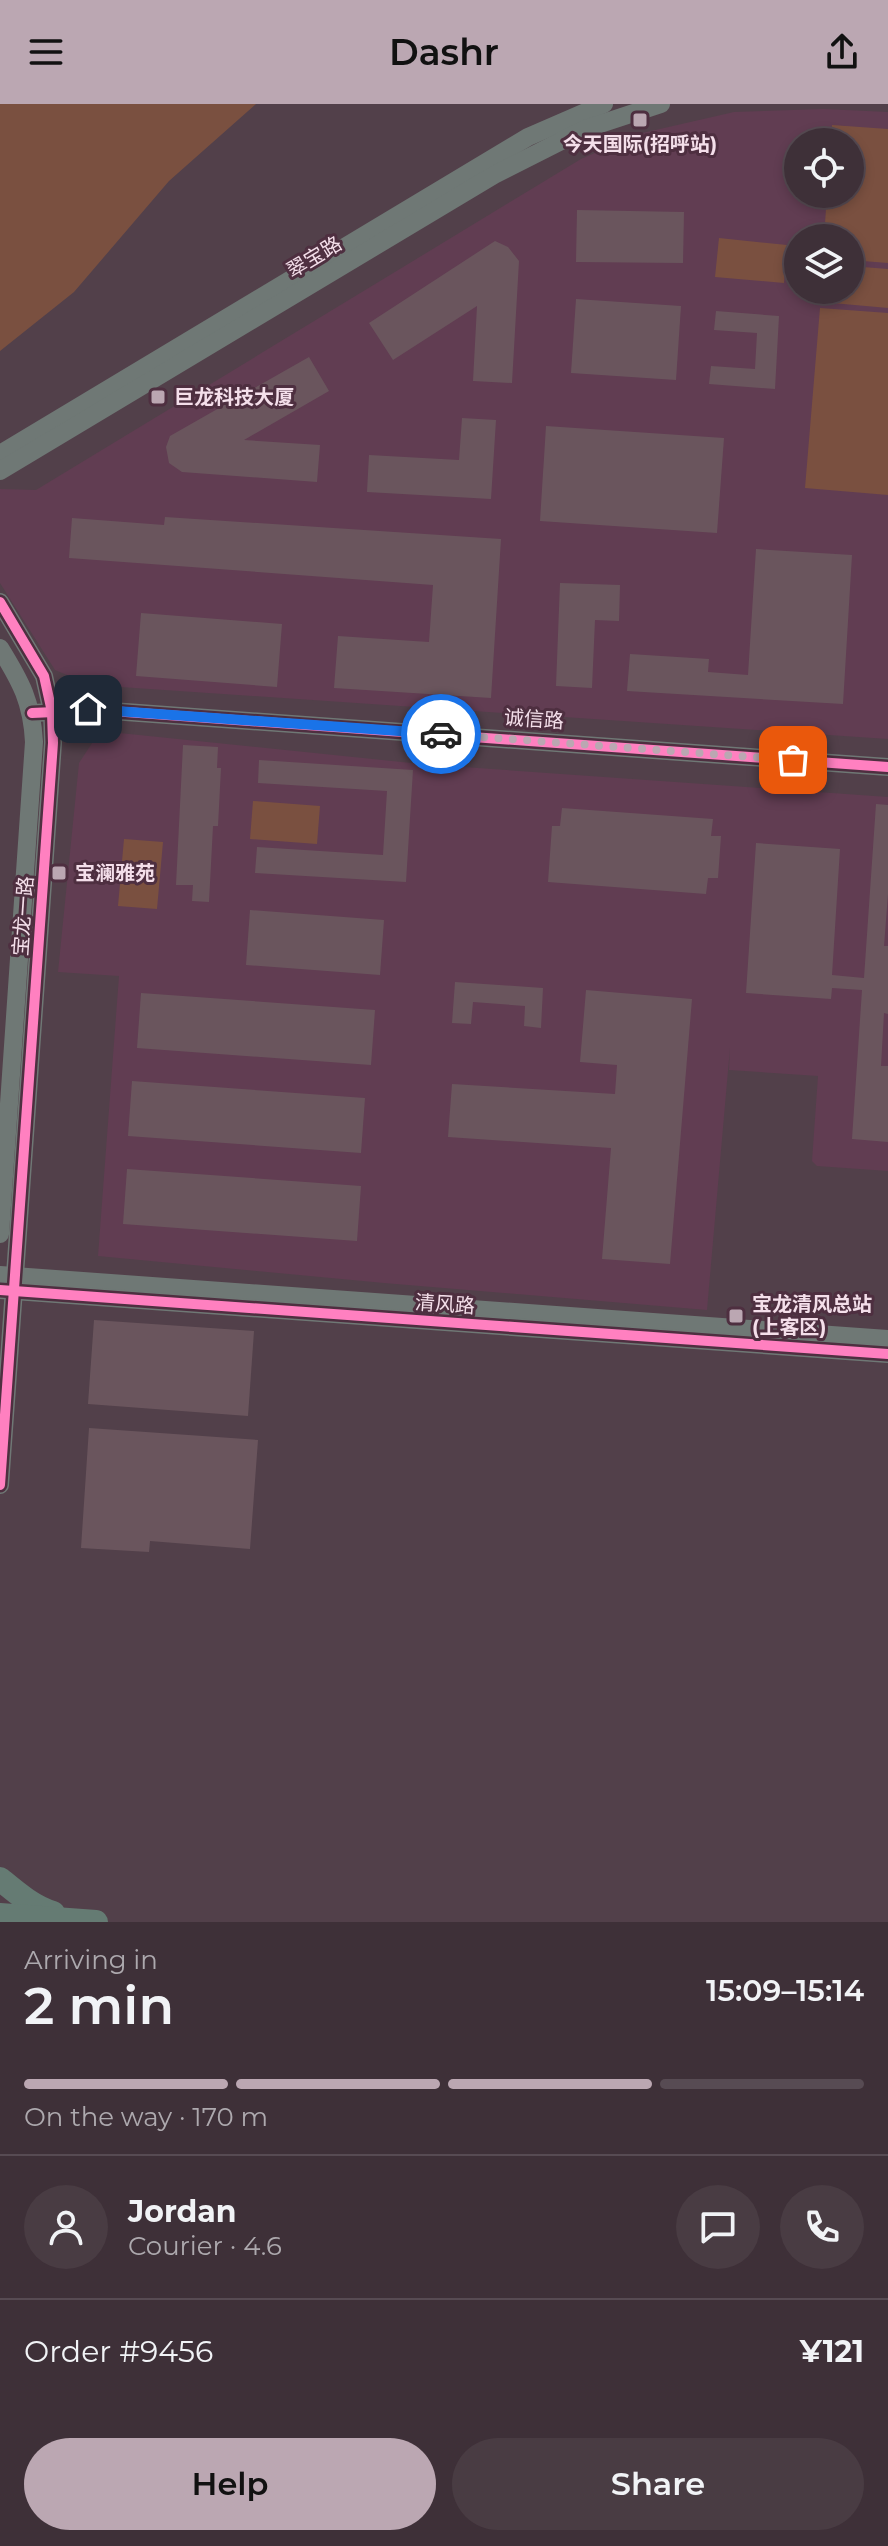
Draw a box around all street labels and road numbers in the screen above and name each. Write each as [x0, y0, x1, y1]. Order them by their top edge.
street label: 翠宝路 [282, 231, 346, 283]
street label: 诚信路 [503, 705, 565, 733]
street label: 宝龙一路 [8, 875, 38, 957]
street label: 清风路 [414, 1290, 476, 1318]

